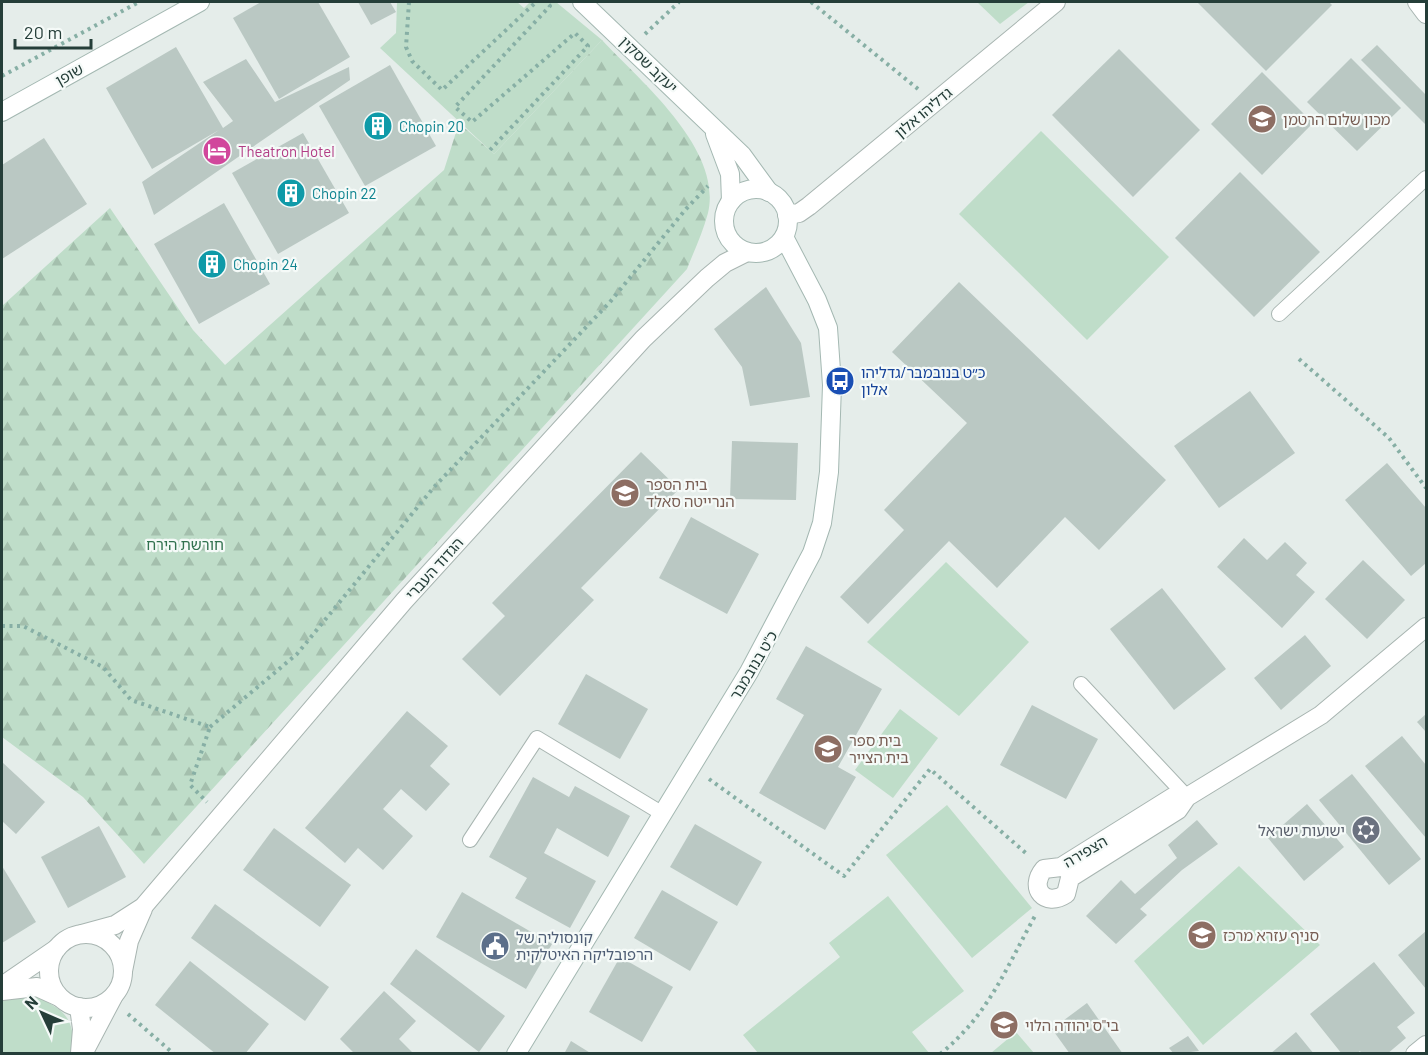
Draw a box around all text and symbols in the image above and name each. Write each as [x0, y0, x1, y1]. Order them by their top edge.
scale bar [15, 12, 92, 50]
text: 20 m [24, 21, 62, 43]
street label: יעקב שסקין [616, 32, 682, 96]
street label: שופן [52, 59, 86, 89]
street label: גדליהו אלון [891, 83, 956, 141]
school or university icon: מכון שלום הרטמן [1246, 103, 1278, 135]
building icon: Chopin 20 [362, 110, 394, 142]
place label: מכון שלום הרטמן [1283, 110, 1391, 128]
place label: Chopin 20 [399, 117, 464, 135]
hotel icon: Theatron Hotel [201, 135, 233, 167]
place label: Theatron Hotel [238, 142, 335, 160]
building icon: Chopin 22 [275, 177, 307, 209]
place label: Chopin 22 [312, 184, 377, 202]
building icon: Chopin 24 [196, 248, 228, 280]
place label: Chopin 24 [233, 255, 298, 273]
place label: כ״ט בנובמבר/גדליהו אלון [861, 363, 986, 398]
bus stop icon: כ״ט בנובמבר/גדליהו אלון [824, 365, 856, 397]
place label: בית הספר הנרייטה סאלד [646, 475, 735, 510]
school or university icon: בית הספר הנרייטה סאלד [609, 477, 641, 509]
street label: הגדוד העברי [401, 533, 467, 603]
park label: חורשת הירח [146, 535, 224, 553]
street label: כ"ט בנובמבר [725, 627, 781, 703]
place label: בית ספר בית הצייר [849, 731, 909, 766]
school or university icon: בית ספר בית הצייר [812, 733, 844, 765]
synagogue icon: ישועות ישראל [1350, 814, 1382, 846]
place label: ישועות ישראל [1258, 821, 1345, 839]
street label: הצפירה [1060, 831, 1110, 871]
school or university icon: סניף עזרא מרכז [1186, 919, 1218, 951]
place label: סניף עזרא מרכז [1223, 926, 1319, 944]
place label: קונסוליה של הרפובליקה האיטלקית [516, 928, 653, 963]
public building icon: קונסוליה של הרפובליקה האיטלקית [479, 930, 511, 962]
north arrow [12, 983, 72, 1043]
text: N [20, 992, 41, 1013]
school or university icon: בי"ס יהודה הלוי [988, 1009, 1020, 1041]
place label: בי"ס יהודה הלוי [1025, 1016, 1119, 1034]

